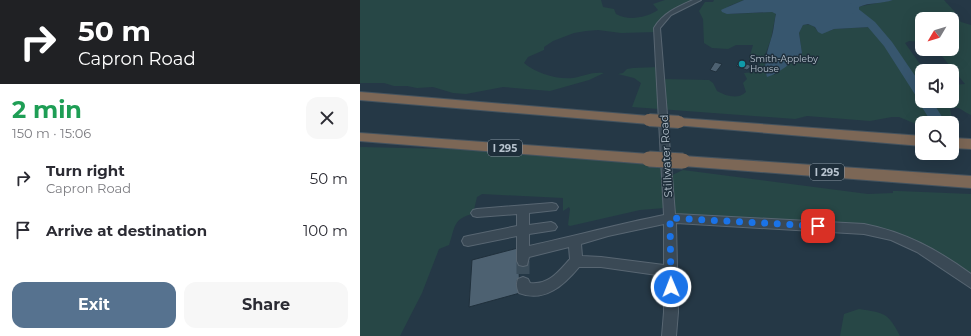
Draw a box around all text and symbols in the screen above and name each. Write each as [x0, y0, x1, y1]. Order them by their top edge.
north arrow [915, 12, 959, 56]
map controls [915, 12, 959, 160]
text: 50 m [78, 14, 151, 48]
icon: right [12, 16, 64, 68]
text: Capron Road [78, 48, 196, 70]
place label: Smith-Appleby House [750, 53, 818, 74]
marker: Smith-Appleby House [737, 59, 747, 69]
button: sound [915, 64, 959, 108]
text: 2 min [12, 95, 82, 124]
button: close [306, 97, 348, 139]
street label: Stillwater Road [657, 114, 675, 198]
button: search [915, 116, 959, 160]
text: 150 m · 15:06 [12, 125, 91, 141]
road number: I 295 [488, 140, 522, 156]
text: Turn right [46, 161, 125, 180]
road number: I 295 [810, 164, 844, 180]
icon: right [12, 167, 34, 189]
text: 50 m [310, 169, 348, 188]
text: Capron Road [46, 180, 131, 196]
pin [801, 209, 835, 243]
icon: arrive [807, 215, 829, 237]
icon: arrive [12, 219, 34, 241]
text: Arrive at destination [46, 221, 207, 240]
text: 100 m [303, 221, 348, 240]
position arrow [650, 266, 692, 308]
button: Exit [12, 282, 176, 328]
button: Share [184, 282, 348, 328]

